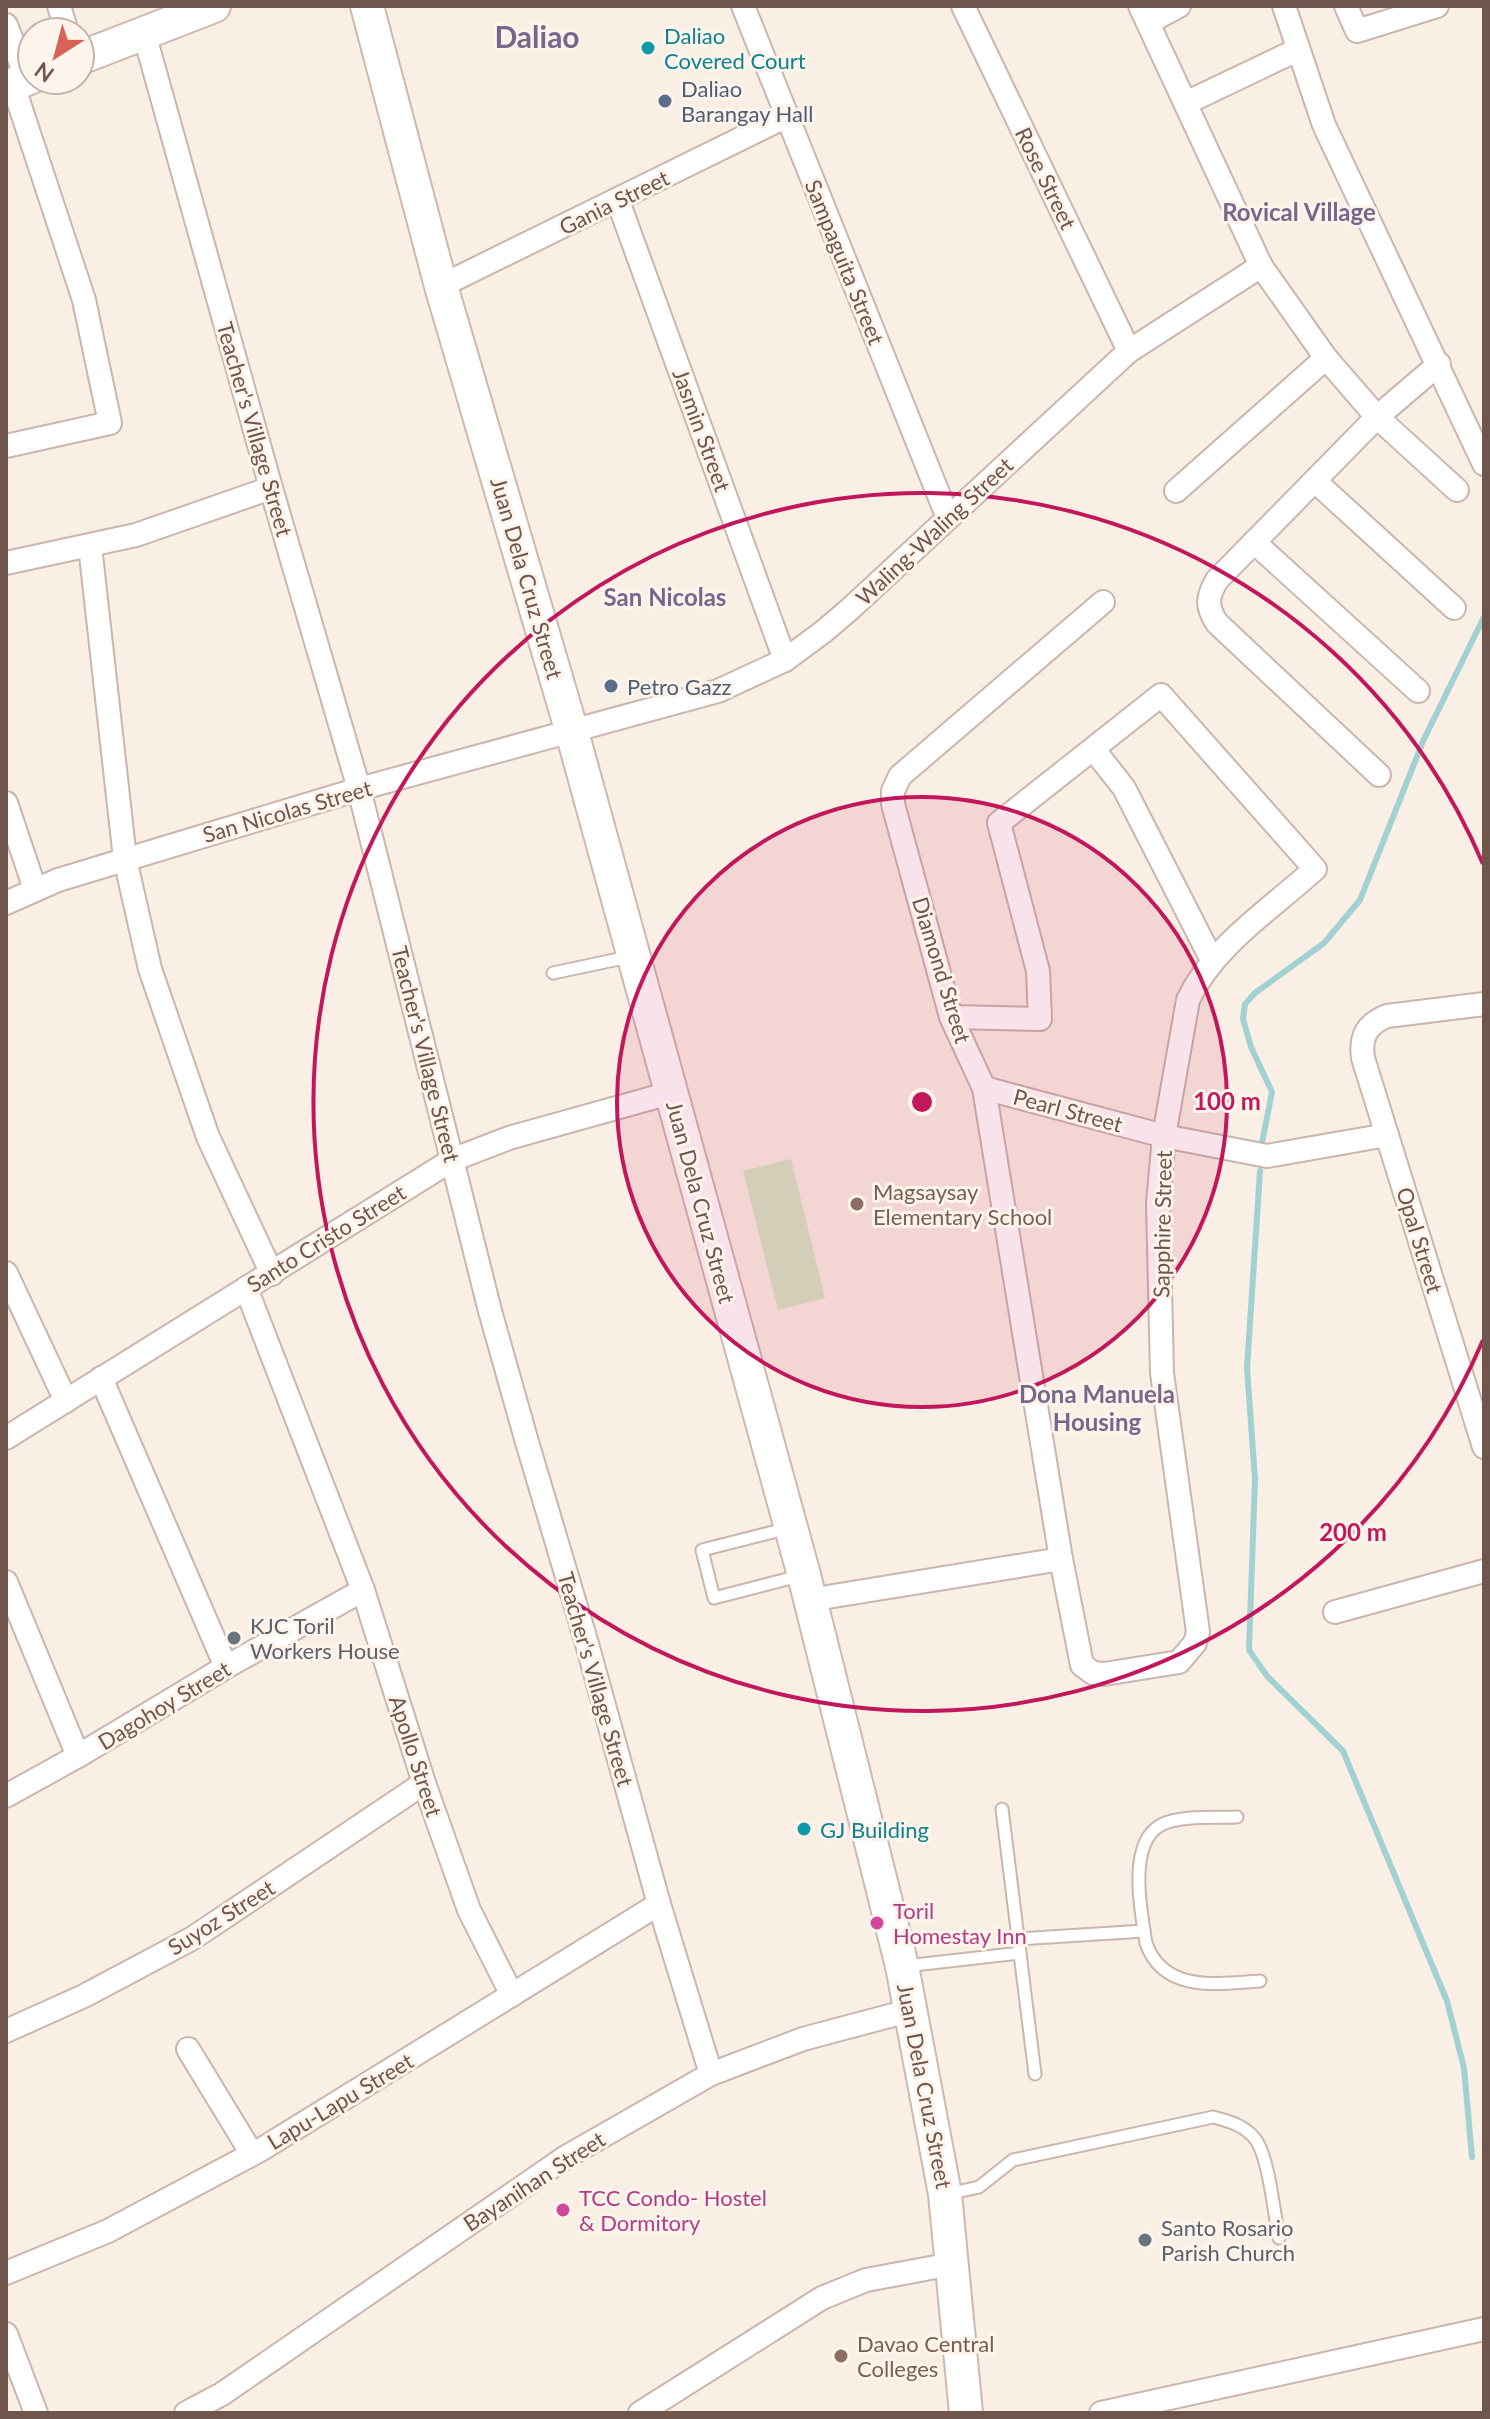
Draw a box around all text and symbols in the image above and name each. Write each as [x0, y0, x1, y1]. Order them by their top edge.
north arrow [16, 16, 96, 96]
district label: Daliao [494, 18, 580, 54]
place label: Daliao Covered Court [664, 22, 806, 74]
marker: Daliao Covered Court [639, 39, 657, 57]
text: N [29, 57, 59, 88]
place label: Daliao Barangay Hall [681, 75, 813, 127]
marker: Daliao Barangay Hall [656, 92, 674, 110]
street label: Rose Street [1010, 123, 1082, 234]
street label: Gania Street [555, 164, 673, 240]
street label: Sampaguita Street [800, 176, 890, 348]
district label: Rovical Village [1222, 197, 1376, 226]
street label: Teacher's Village Street [211, 319, 299, 539]
street label: Jasmin Street [667, 365, 737, 495]
street label: Waling-Waling Street [850, 451, 1018, 611]
street label: Juan Dela Cruz Street [485, 474, 569, 682]
district label: San Nicolas [604, 582, 726, 611]
place label: Petro Gazz [627, 673, 732, 700]
marker: Petro Gazz [602, 677, 620, 695]
street label: San Nicolas Street [199, 774, 375, 848]
street label: Diamond Street [907, 894, 977, 1046]
street label: Teacher's Village Street [386, 943, 466, 1165]
street label: Pearl Street [1010, 1082, 1126, 1138]
text: 100 m [1193, 1086, 1261, 1115]
centre of rings [908, 1088, 936, 1116]
street label: Juan Dela Cruz Street [661, 1098, 741, 1306]
street label: Sapphire Street [1147, 1150, 1177, 1298]
street label: Santo Cristo Street [242, 1178, 410, 1298]
place label: Magsaysay Elementary School [873, 1178, 1052, 1230]
street label: Opal Street [1391, 1184, 1449, 1296]
marker: Magsaysay Elementary School [848, 1195, 866, 1213]
district label: Dona Manuela Housing [1019, 1379, 1175, 1436]
text: 200 m [1319, 1517, 1387, 1546]
street label: Teacher's Village Street [552, 1569, 640, 1789]
place label: KJC Toril Workers House [250, 1612, 400, 1664]
marker: KJC Toril Workers House [225, 1629, 243, 1647]
street label: Dagohoy Street [93, 1655, 235, 1755]
street label: Apollo Street [384, 1692, 448, 1820]
place label: GJ Building [820, 1816, 929, 1843]
marker: GJ Building [795, 1820, 813, 1838]
street label: Suyoz Street [163, 1873, 279, 1960]
place label: Toril Homestay Inn [893, 1897, 1027, 1949]
marker: Toril Homestay Inn [868, 1914, 886, 1932]
street label: Juan Dela Cruz Street [892, 1981, 958, 2191]
street label: Lapu-Lapu Street [262, 2047, 418, 2155]
street label: Bayanihan Street [458, 2125, 610, 2237]
place label: TCC Condo- Hostel & Dormitory [579, 2184, 767, 2236]
marker: TCC Condo- Hostel & Dormitory [554, 2201, 572, 2219]
place label: Santo Rosario Parish Church [1161, 2214, 1295, 2266]
marker: Santo Rosario Parish Church [1136, 2231, 1154, 2249]
place label: Davao Central Colleges [857, 2330, 994, 2382]
marker: Davao Central Colleges [832, 2347, 850, 2365]

